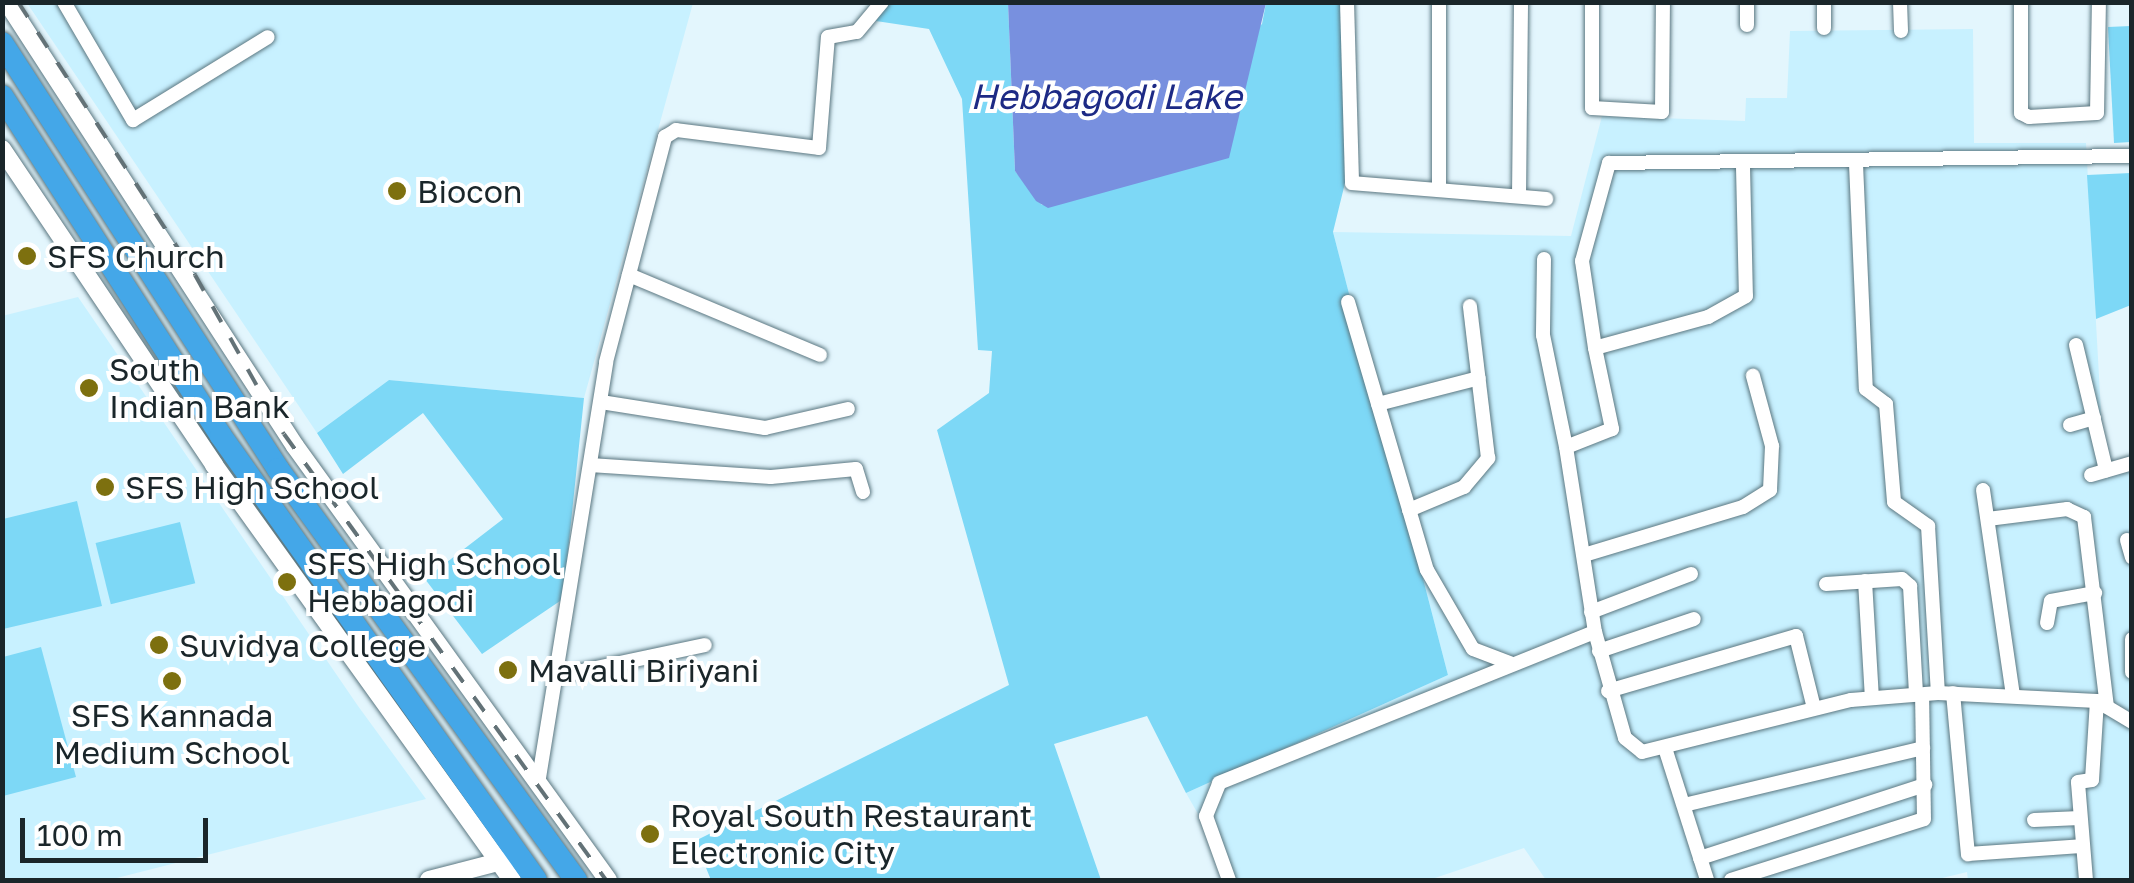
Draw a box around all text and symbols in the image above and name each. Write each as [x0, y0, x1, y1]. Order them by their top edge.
water label: Hebbagodi Lake [970, 75, 1242, 117]
place label: Biocon [417, 172, 523, 210]
marker: Biocon [386, 180, 408, 202]
place label: SFS Church [47, 237, 225, 275]
marker: SFS Church [16, 245, 38, 267]
place label: South Indian Bank [109, 351, 290, 426]
marker: South Indian Bank [78, 377, 100, 399]
place label: SFS High School [125, 468, 379, 506]
marker: SFS High School [94, 476, 116, 498]
place label: SFS High School Hebbagodi [307, 545, 561, 620]
marker: SFS High School Hebbagodi [276, 571, 298, 593]
place label: Suvidya College [179, 626, 426, 664]
marker: Suvidya College [148, 634, 170, 656]
place label: Mavalli Biriyani [528, 651, 759, 689]
marker: Mavalli Biriyani [497, 659, 519, 681]
marker: SFS Kannada Medium School [161, 670, 183, 692]
place label: SFS Kannada Medium School [54, 697, 290, 772]
place label: Royal South Restaurant Electronic City [670, 797, 1032, 872]
scale bar [25, 798, 212, 860]
text: 100 m [37, 817, 123, 853]
marker: Royal South Restaurant Electronic City [639, 823, 661, 845]

